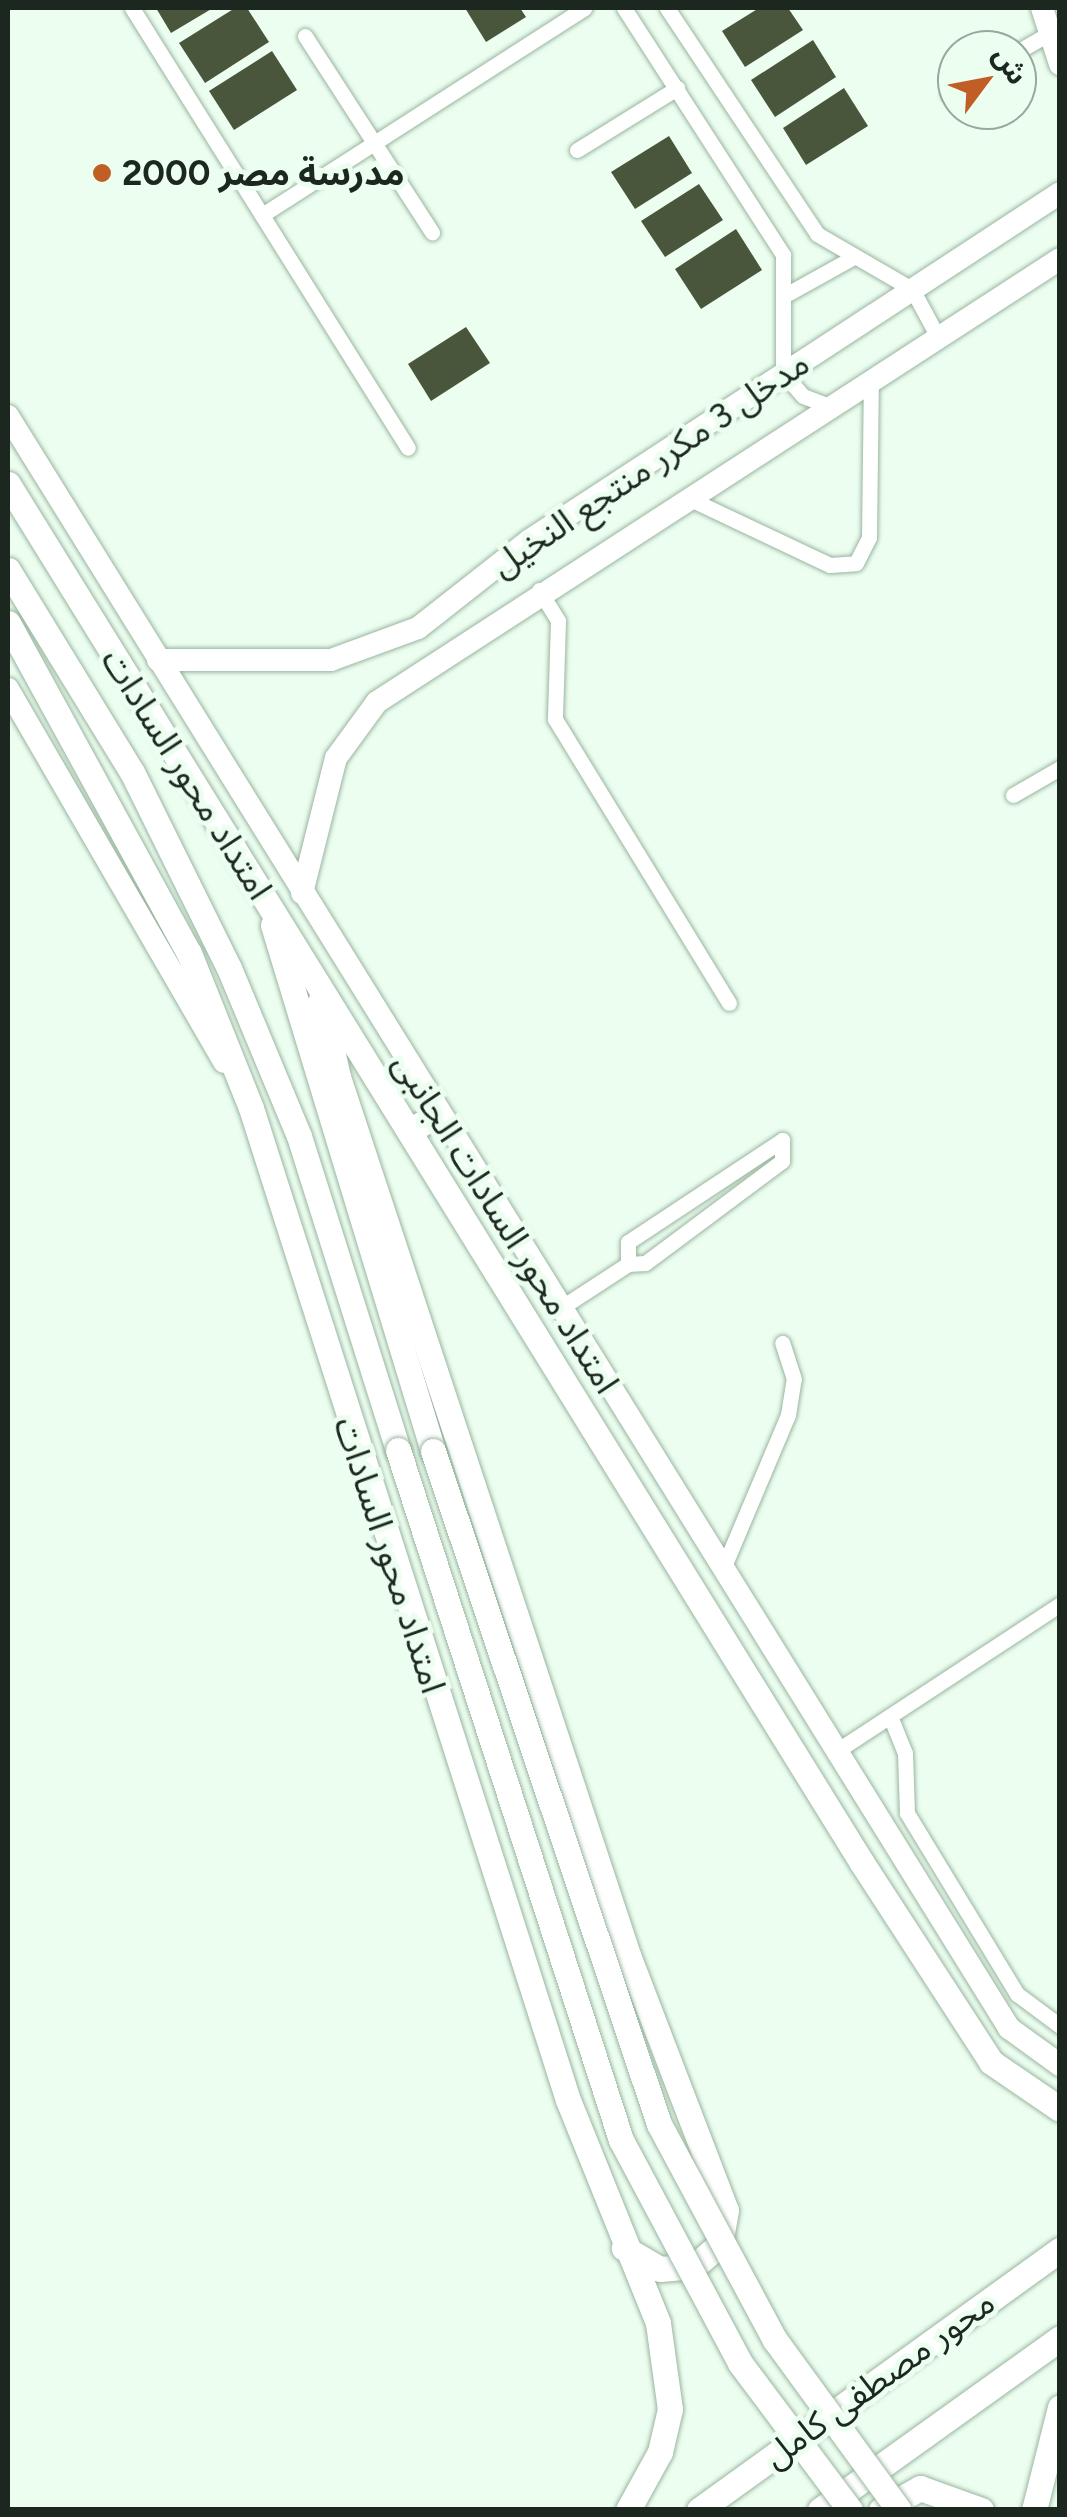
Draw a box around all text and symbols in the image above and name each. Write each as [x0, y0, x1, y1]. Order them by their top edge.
north arrow [937, 30, 1037, 130]
text: ش [986, 40, 1035, 90]
place label: مدرسة مصر 2000 [122, 152, 405, 194]
marker: مدرسة مصر 2000 [91, 162, 113, 184]
street label: مدخل 3 مكرر منتجع النخيل [483, 342, 817, 586]
street label: امتداد محور السادات [93, 641, 281, 907]
street label: امتداد محور السادات الجانبى [384, 1045, 628, 1401]
street label: امتداد محور السادات [326, 1412, 454, 1698]
street label: محور مصطفى كامل [755, 2281, 1003, 2477]

